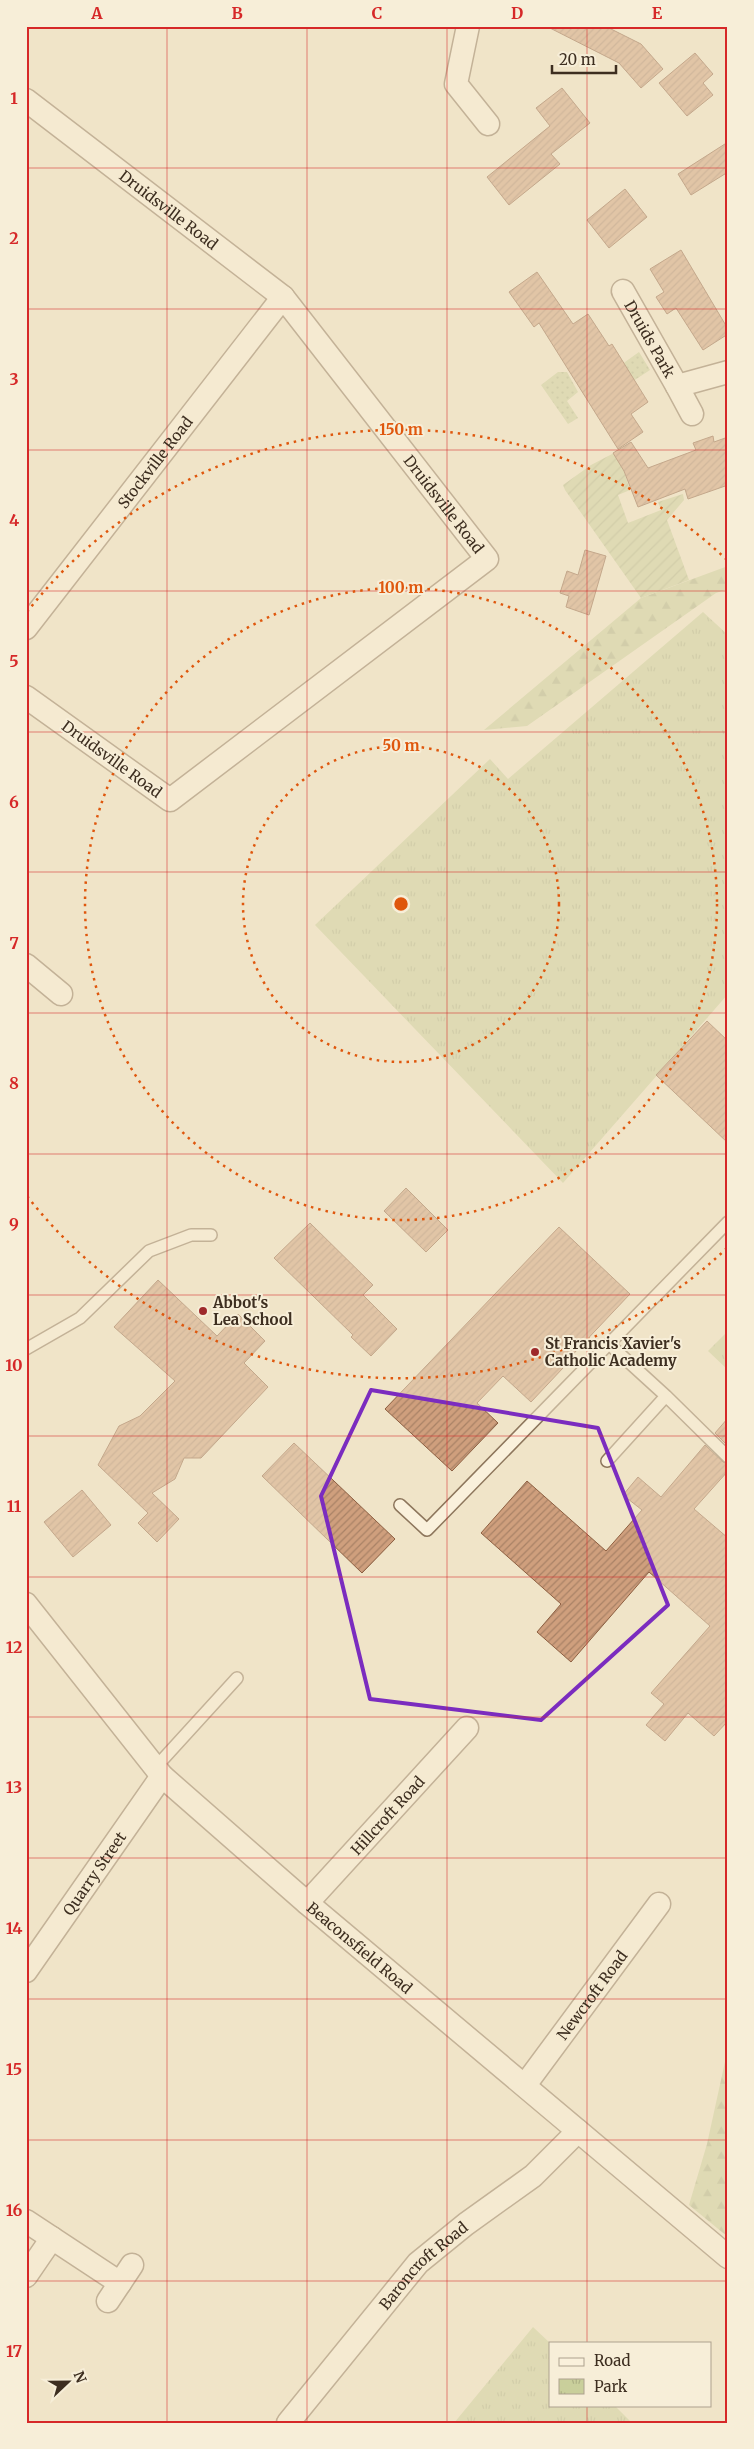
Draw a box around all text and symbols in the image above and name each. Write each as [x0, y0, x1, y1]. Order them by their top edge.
text: A [90, 3, 103, 23]
text: B [231, 3, 243, 23]
text: C [372, 3, 382, 23]
text: D [511, 3, 523, 23]
text: E [652, 3, 663, 23]
scale bar [552, 42, 615, 74]
text: 20 m [559, 50, 596, 69]
text: 1 [10, 88, 18, 108]
street label: Druidsville Road [116, 166, 222, 253]
text: 2 [9, 228, 19, 248]
street label: Druids Park [621, 297, 680, 381]
text: 3 [9, 369, 19, 389]
street label: Stockville Road [113, 412, 196, 512]
text: 150 m [379, 420, 423, 439]
street label: Druidsville Road [400, 451, 488, 557]
text: 4 [9, 510, 19, 530]
text: 100 m [379, 578, 423, 597]
text: 5 [9, 651, 19, 671]
street label: Druidsville Road [58, 716, 166, 802]
text: 50 m [382, 736, 420, 755]
text: 6 [9, 792, 19, 812]
centre of rings [392, 895, 410, 913]
text: 7 [9, 933, 19, 953]
text: 8 [9, 1073, 19, 1093]
text: 9 [9, 1214, 19, 1234]
place label: Abbot's Lea School [212, 1293, 293, 1329]
marker: Abbot's Lea School [197, 1305, 209, 1317]
place label: St Francis Xavier's Catholic Academy [545, 1334, 681, 1370]
marker: St Francis Xavier's Catholic Academy [529, 1346, 541, 1358]
text: 10 [5, 1355, 23, 1375]
text: 11 [7, 1496, 22, 1516]
text: 12 [6, 1637, 22, 1657]
street label: Hillcroft Road [346, 1772, 428, 1859]
text: 13 [6, 1777, 22, 1797]
street label: Quarry Street [58, 1828, 130, 1919]
street label: Beaconsfield Road [303, 1898, 416, 1997]
text: 14 [6, 1918, 22, 1938]
street label: Newcroft Road [552, 1947, 631, 2043]
text: 15 [6, 2059, 22, 2079]
text: 16 [6, 2200, 22, 2220]
street label: Baroncroft Road [375, 2217, 471, 2313]
text: 17 [6, 2341, 22, 2361]
legend [549, 2342, 712, 2406]
text: Road [594, 2351, 630, 2370]
north arrow [42, 2356, 92, 2406]
text: N [70, 2369, 90, 2386]
text: Park [594, 2377, 628, 2396]

